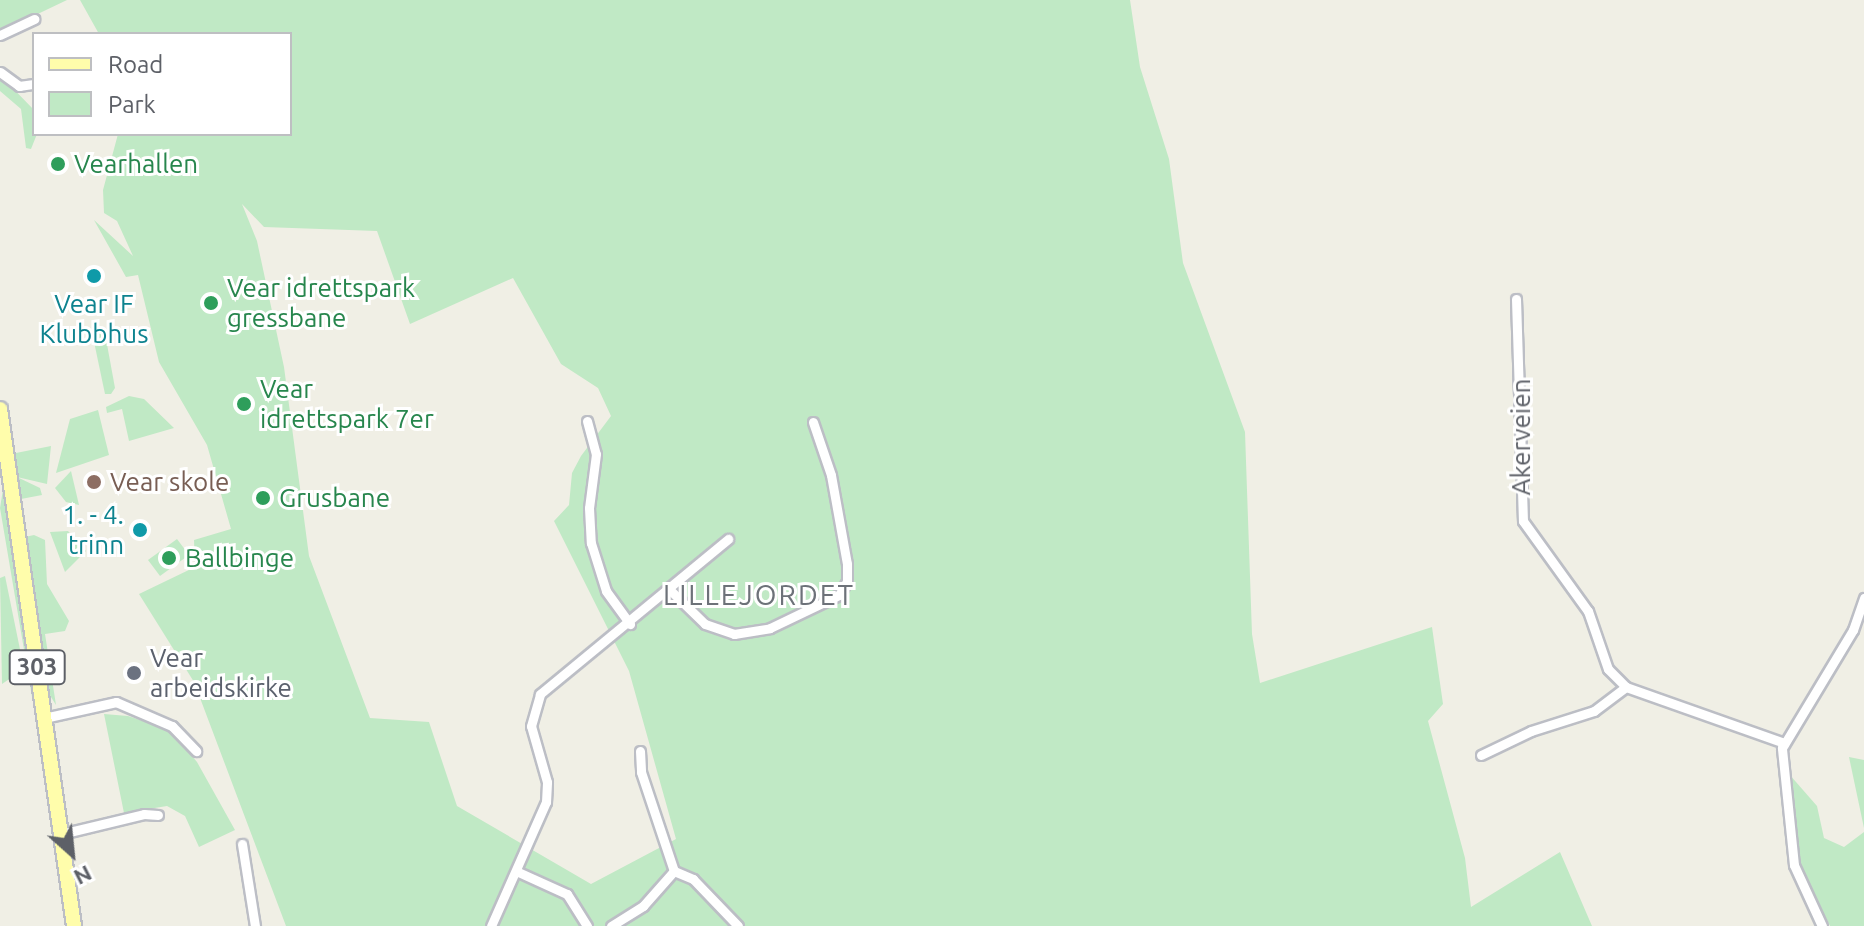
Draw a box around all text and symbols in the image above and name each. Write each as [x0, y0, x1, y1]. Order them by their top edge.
legend [32, 32, 292, 136]
text: Road [108, 51, 163, 78]
text: Park [108, 91, 156, 118]
place label: Vearhallen [74, 148, 198, 180]
marker: Vearhallen [49, 155, 67, 173]
marker: Vear IF Klubbhus [85, 267, 103, 285]
place label: Vear idrettspark gressbane [227, 272, 415, 334]
place label: Vear IF Klubbhus [40, 288, 148, 350]
marker: Vear idrettspark gressbane [202, 294, 220, 312]
place label: Vear idrettspark 7er [260, 373, 434, 434]
street label: Akerveien [1505, 379, 1537, 495]
marker: Vear idrettspark 7er [235, 395, 253, 413]
place label: Vear skole [110, 466, 229, 498]
marker: Vear skole [85, 473, 103, 491]
place label: Grusbane [279, 482, 390, 514]
marker: Grusbane [254, 489, 272, 507]
place label: 1. - 4. trinn [62, 499, 124, 560]
marker: 1. - 4. trinn [131, 521, 149, 539]
place label: Ballbinge [185, 542, 294, 574]
marker: Ballbinge [160, 549, 178, 567]
district label: LILLEJORDET [663, 578, 855, 612]
place label: Vear arbeidskirke [150, 642, 292, 704]
road number: 303 [7, 647, 67, 687]
marker: Vear arbeidskirke [125, 664, 143, 682]
north arrow [32, 814, 112, 894]
text: N [70, 861, 96, 891]

